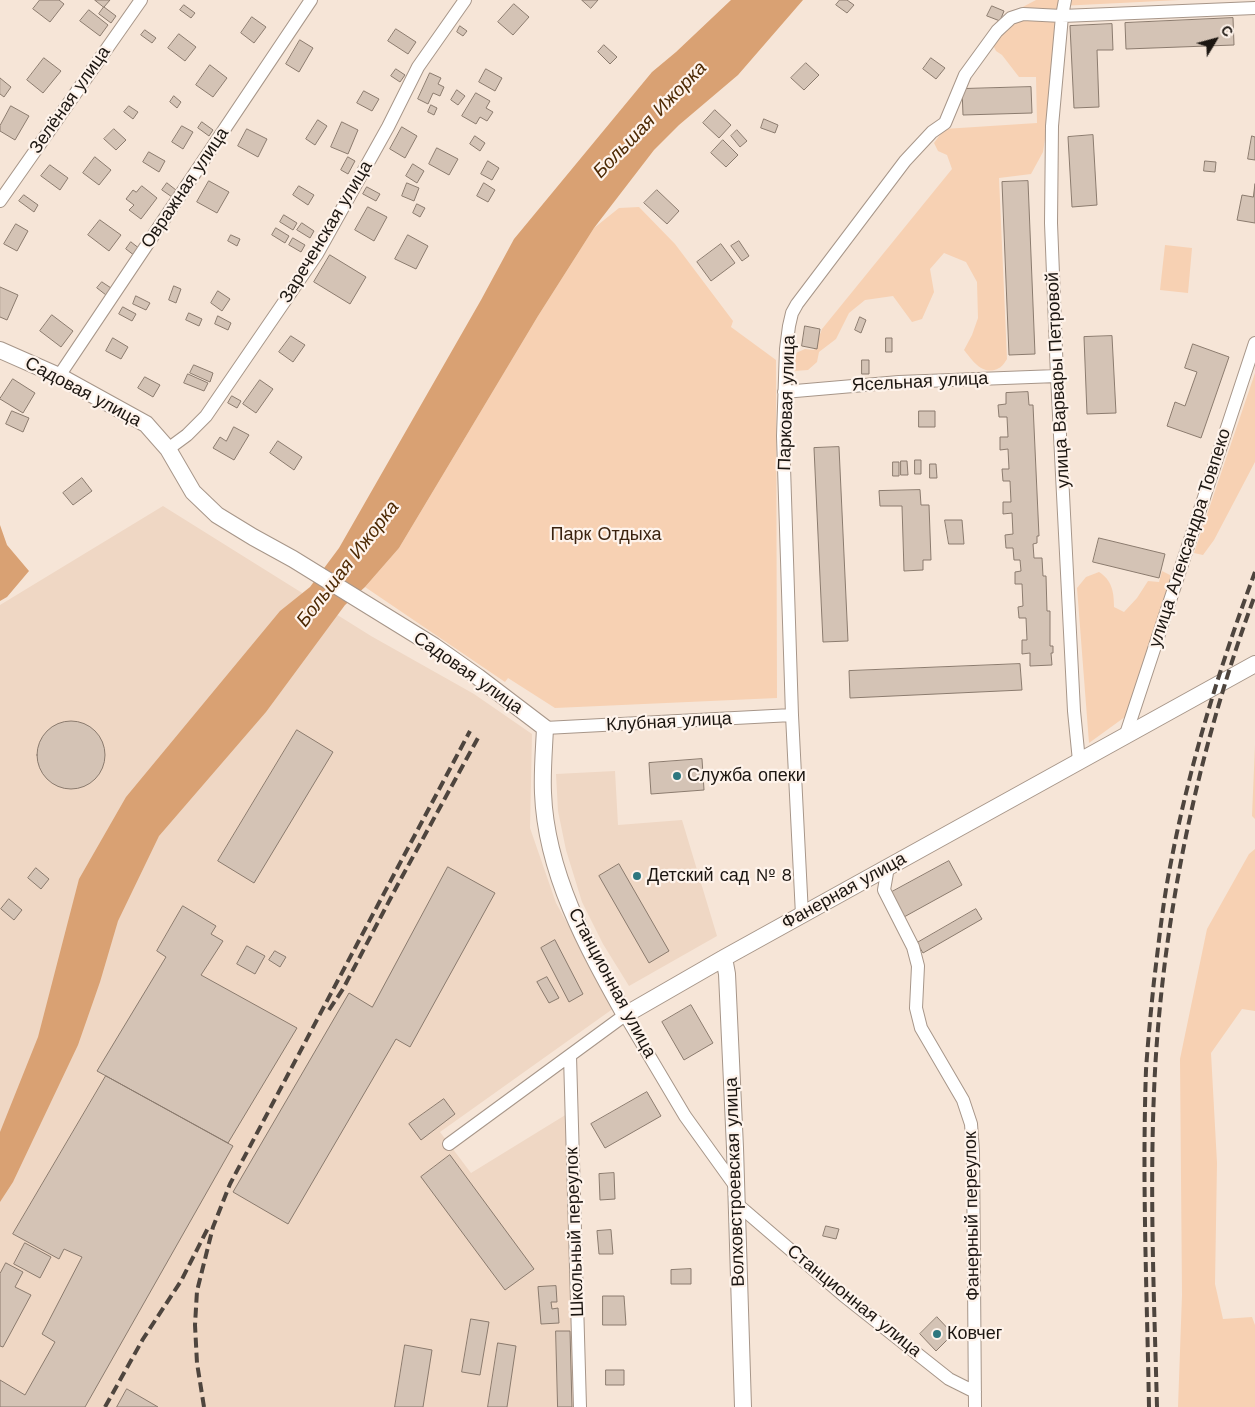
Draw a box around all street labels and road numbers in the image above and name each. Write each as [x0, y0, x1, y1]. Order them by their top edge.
street label: Зелёная улица [25, 42, 115, 158]
street label: Овражная улица [137, 124, 233, 252]
street label: Зареченская улица [275, 157, 377, 307]
street label: улица Варвары Петровой [1042, 272, 1074, 488]
street label: Парковая улица [774, 335, 800, 471]
street label: Садовая улица [21, 352, 145, 432]
street label: Ясельная улица [851, 368, 989, 396]
street label: улица Александра Товпеко [1144, 426, 1236, 650]
street label: Садовая улица [409, 627, 527, 719]
street label: Клубная улица [606, 708, 732, 736]
street label: Фанерная улица [778, 848, 910, 934]
street label: Станционная улица [563, 904, 661, 1062]
street label: Волховстроевская улица [721, 1077, 749, 1287]
street label: Фанерный переулок [960, 1131, 984, 1301]
street label: Школьный переулок [561, 1147, 589, 1317]
street label: Станционная улица [782, 1240, 926, 1362]

